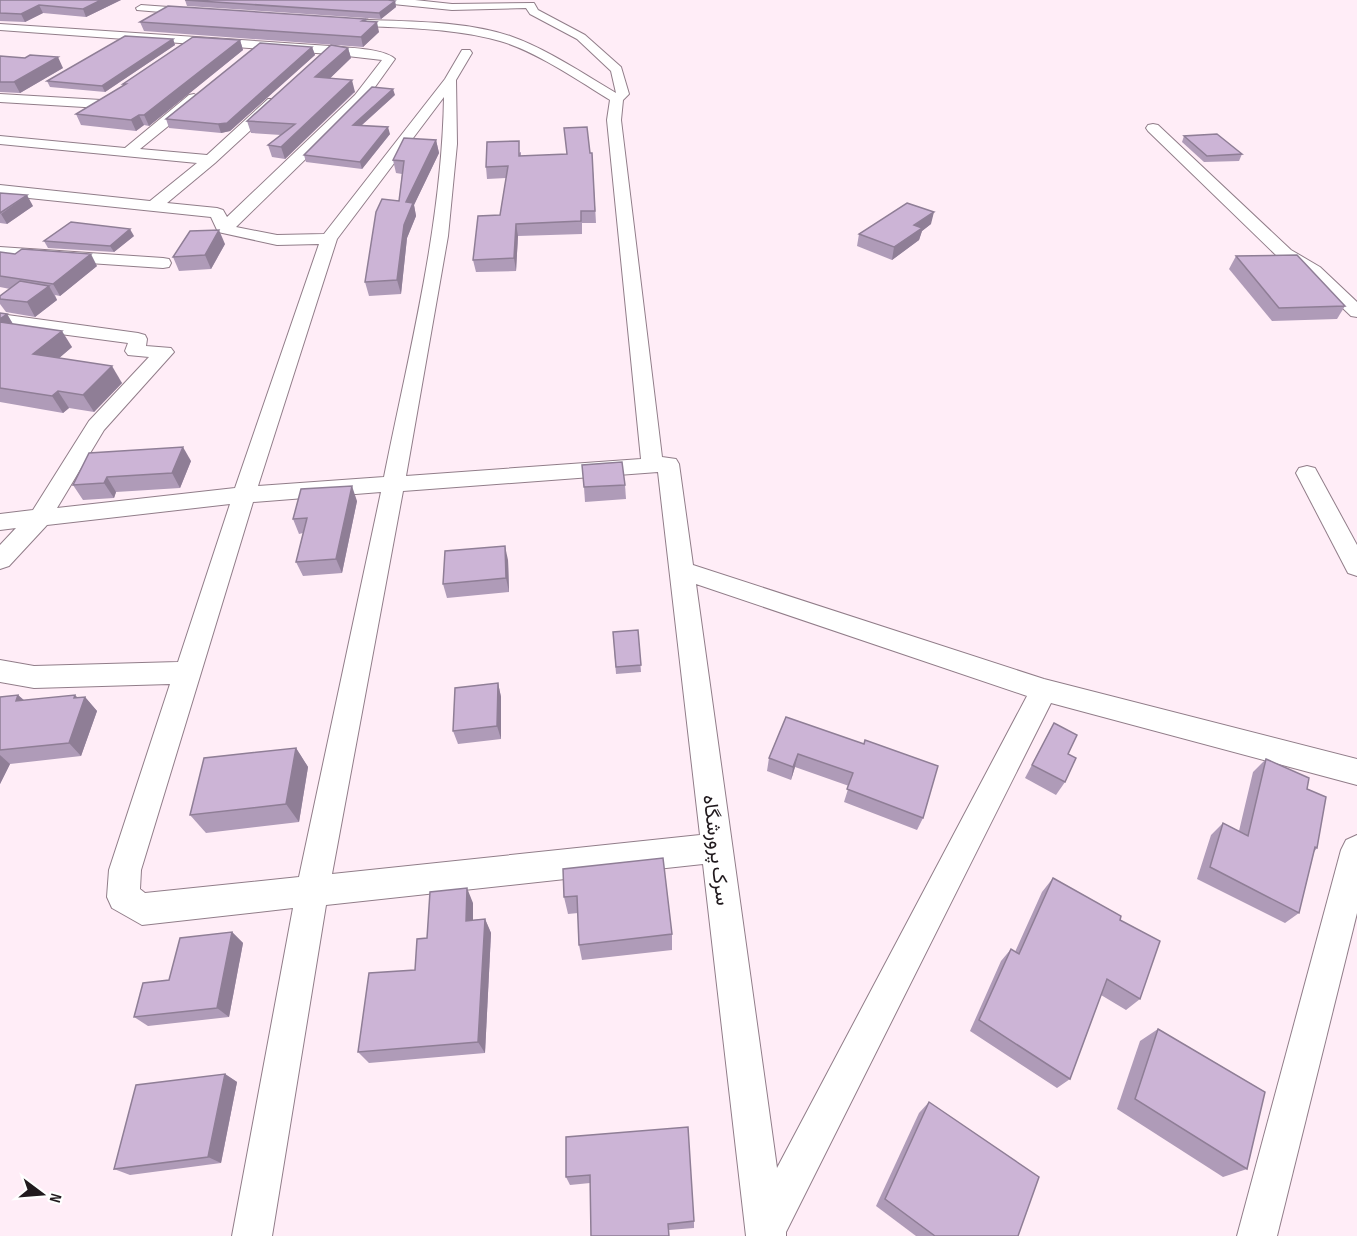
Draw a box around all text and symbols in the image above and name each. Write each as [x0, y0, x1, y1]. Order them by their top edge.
street label: سرک پرورشگاه [696, 793, 735, 907]
north arrow [12, 1164, 72, 1224]
text: N [45, 1191, 65, 1204]

